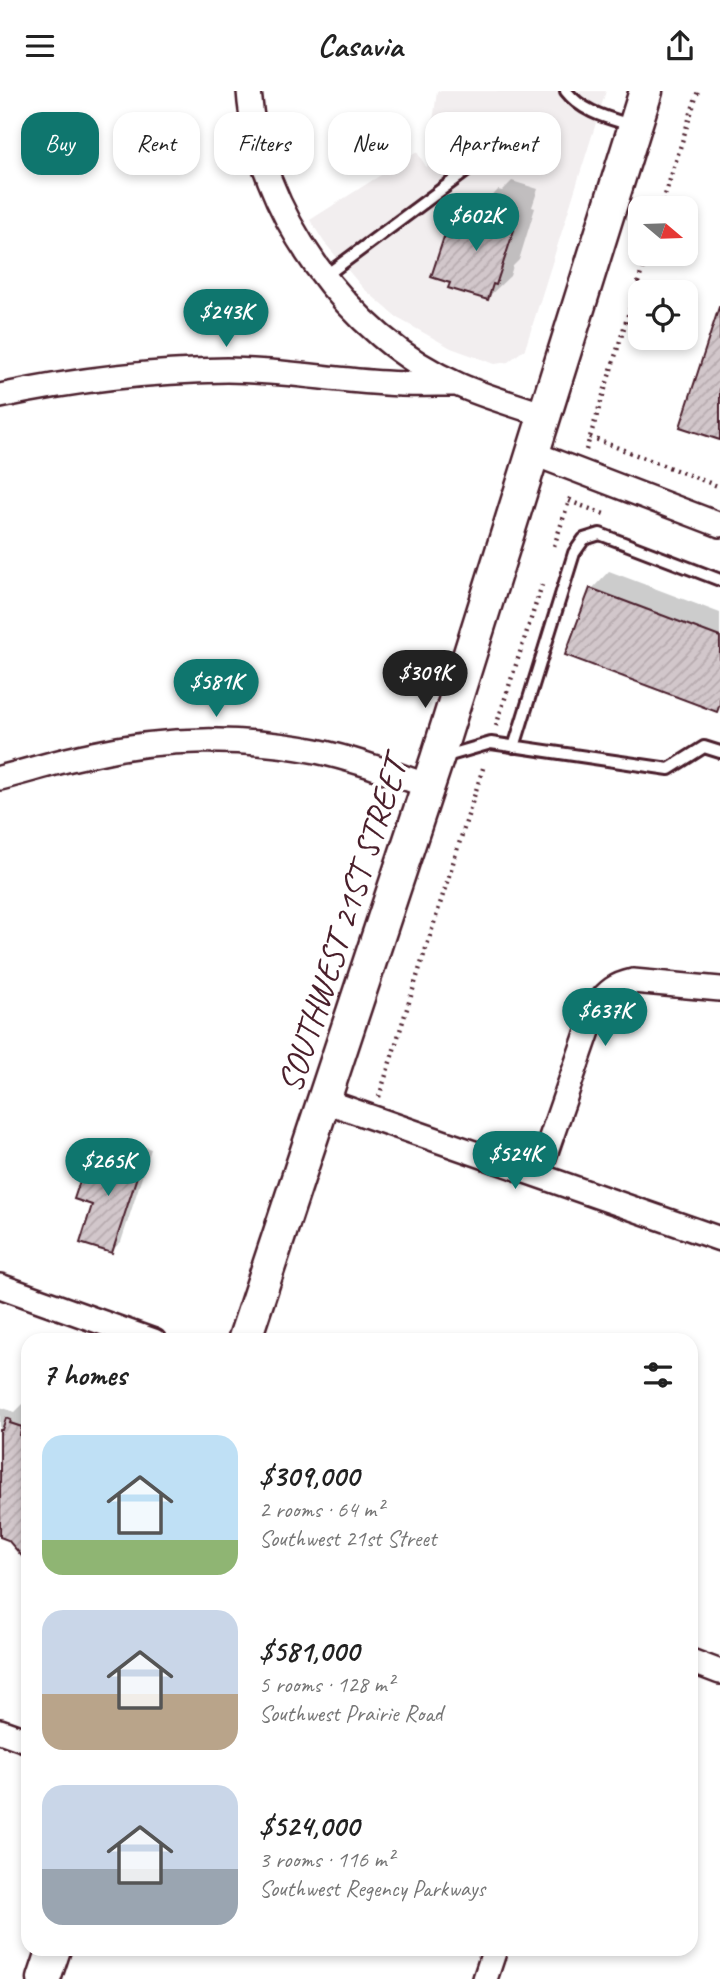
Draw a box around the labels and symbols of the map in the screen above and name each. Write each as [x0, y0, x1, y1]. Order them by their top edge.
pin: $602K [427, 193, 525, 253]
north arrow [628, 196, 698, 266]
pin: $243K [177, 289, 275, 349]
pin: $309K [376, 651, 474, 710]
pin: $581K [167, 659, 265, 719]
street label: SOUTHWEST 21ST STREET [267, 744, 421, 1098]
pin: $637K [556, 989, 654, 1048]
pin: $524K [466, 1131, 564, 1191]
pin: $265K [59, 1139, 157, 1198]

